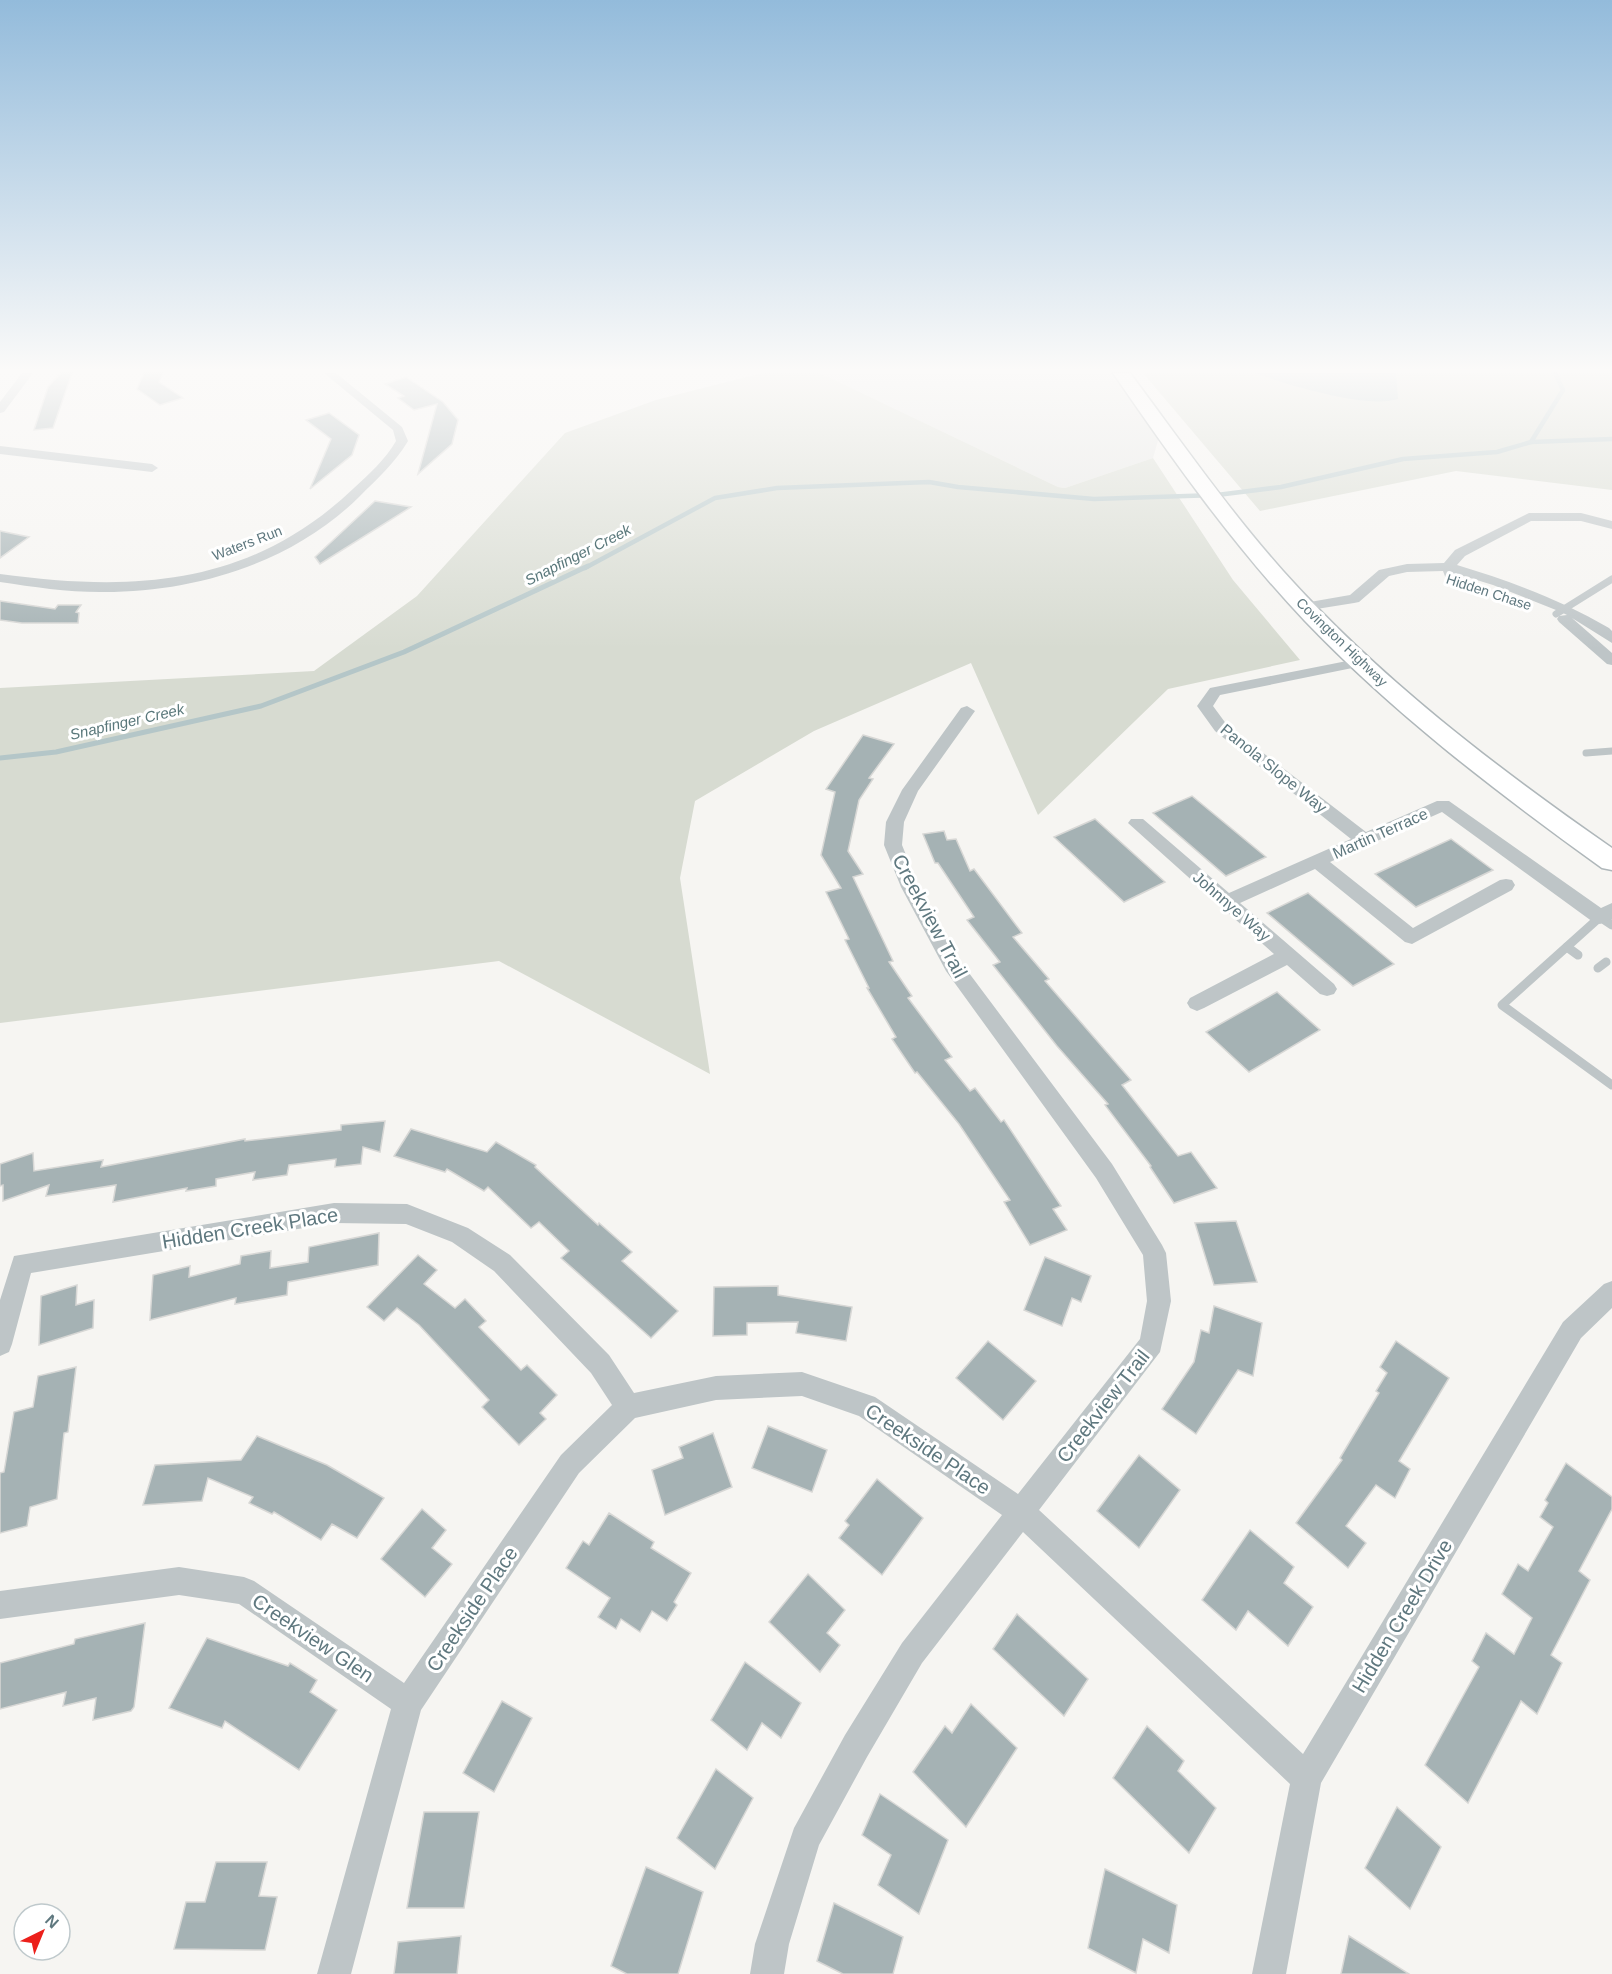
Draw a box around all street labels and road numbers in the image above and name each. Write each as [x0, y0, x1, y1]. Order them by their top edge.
street label: Waters Run [210, 522, 284, 564]
street label: Hidden Chase [1444, 571, 1534, 613]
street label: Covington Highway [1293, 594, 1391, 690]
street label: Panola Slope Way [1217, 721, 1330, 816]
street label: Martin Terrace [1330, 805, 1430, 862]
street label: Creekview Trail [888, 850, 972, 982]
street label: Johnnye Way [1190, 868, 1274, 944]
street label: Hidden Creek Place [160, 1203, 340, 1253]
street label: Creekview Trail [1052, 1345, 1154, 1467]
street label: Creekside Place [861, 1399, 995, 1499]
street label: Hidden Creek Drive [1348, 1536, 1456, 1696]
street label: Creekside Place [422, 1542, 522, 1676]
street label: Creekview Glen [248, 1589, 378, 1687]

